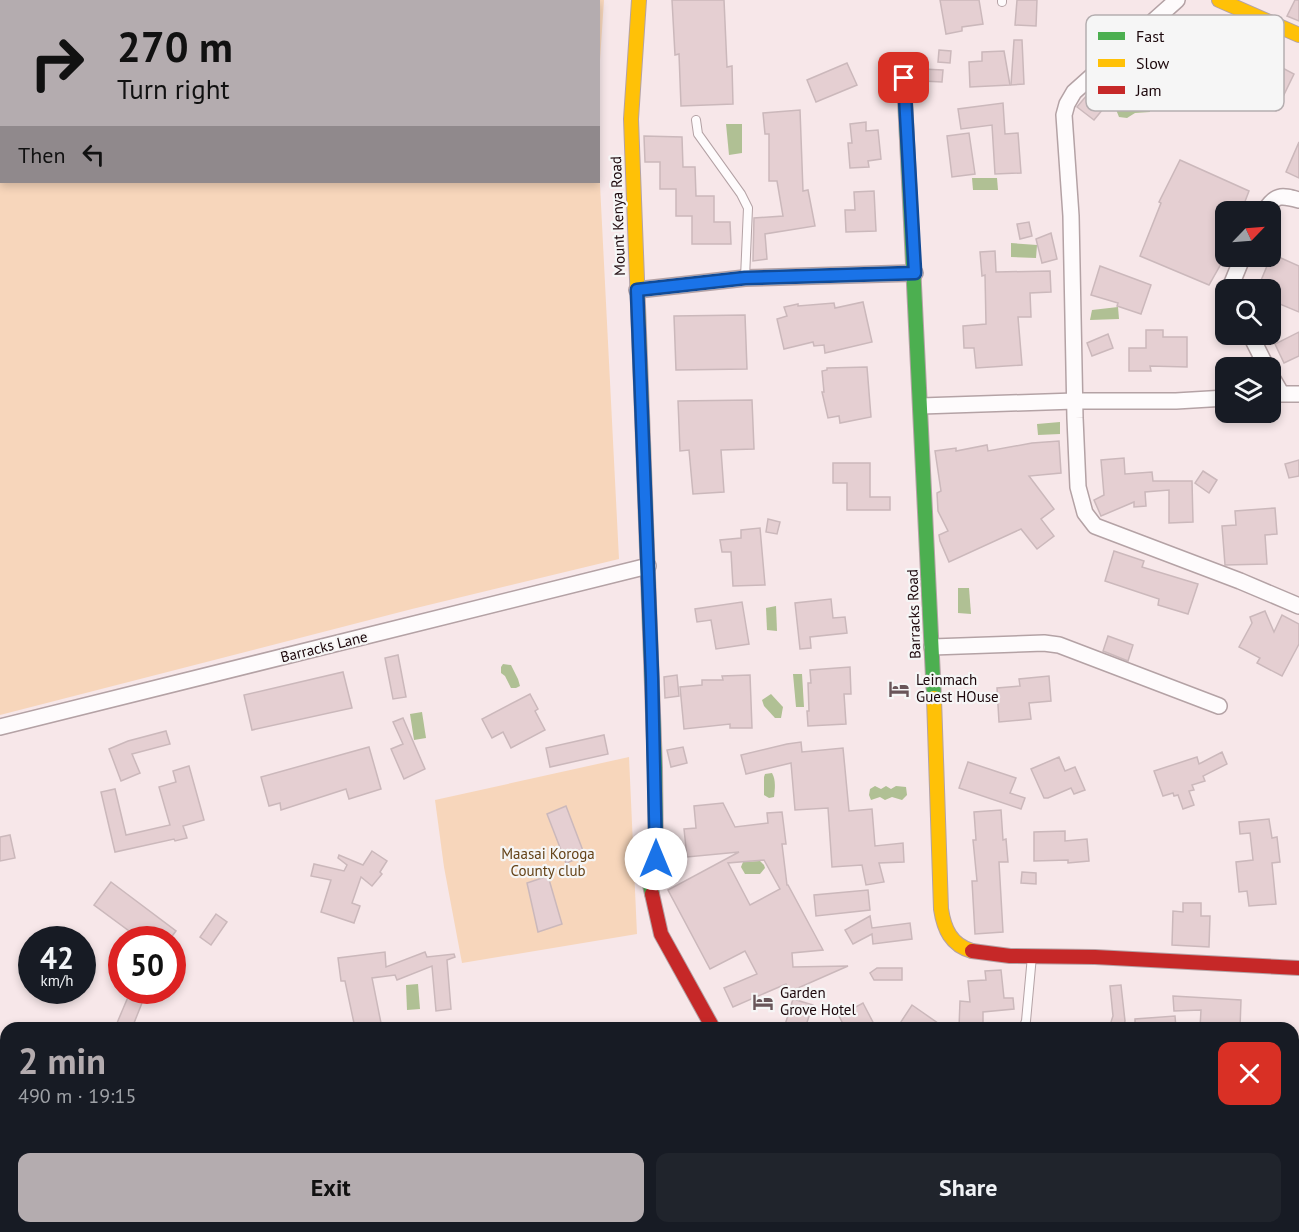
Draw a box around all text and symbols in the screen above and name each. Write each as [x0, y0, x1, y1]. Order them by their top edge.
legend [1086, 15, 1284, 111]
text: 270 m [117, 19, 233, 74]
icon: right [18, 24, 96, 102]
text: Fast [1136, 26, 1165, 46]
pin [878, 52, 929, 103]
text: Slow [1136, 53, 1170, 73]
icon: arrive [887, 61, 920, 94]
text: Turn right [117, 72, 230, 106]
text: Jam [1135, 80, 1162, 100]
icon: left [77, 138, 110, 171]
text: Then [18, 141, 65, 169]
street label: Mount Kenya Road [606, 156, 629, 276]
north arrow [1215, 201, 1281, 267]
map controls [1215, 201, 1281, 423]
button: search [1215, 279, 1281, 345]
button: layers [1215, 357, 1281, 423]
street label: Barracks Road [902, 569, 925, 659]
street label: Barracks Lane [278, 627, 369, 666]
place label: Leinmach Guest HOuse [916, 670, 999, 706]
hotel icon: Leinmach Guest HOuse [887, 677, 911, 701]
position arrow [624, 827, 688, 891]
park label: Maasai Koroga County club [501, 844, 595, 880]
speed limit sign: 50 [108, 926, 186, 1004]
text: 42 [40, 938, 74, 977]
text: km/h [41, 971, 73, 990]
place label: Garden Grove Hotel [780, 983, 856, 1019]
hotel icon: Garden Grove Hotel [751, 990, 775, 1014]
text: 2 min [18, 1037, 106, 1084]
button: close [1218, 1042, 1281, 1105]
text: 490 m · 19:15 [18, 1083, 136, 1109]
button: Exit [18, 1153, 644, 1222]
button: Share [656, 1153, 1281, 1222]

